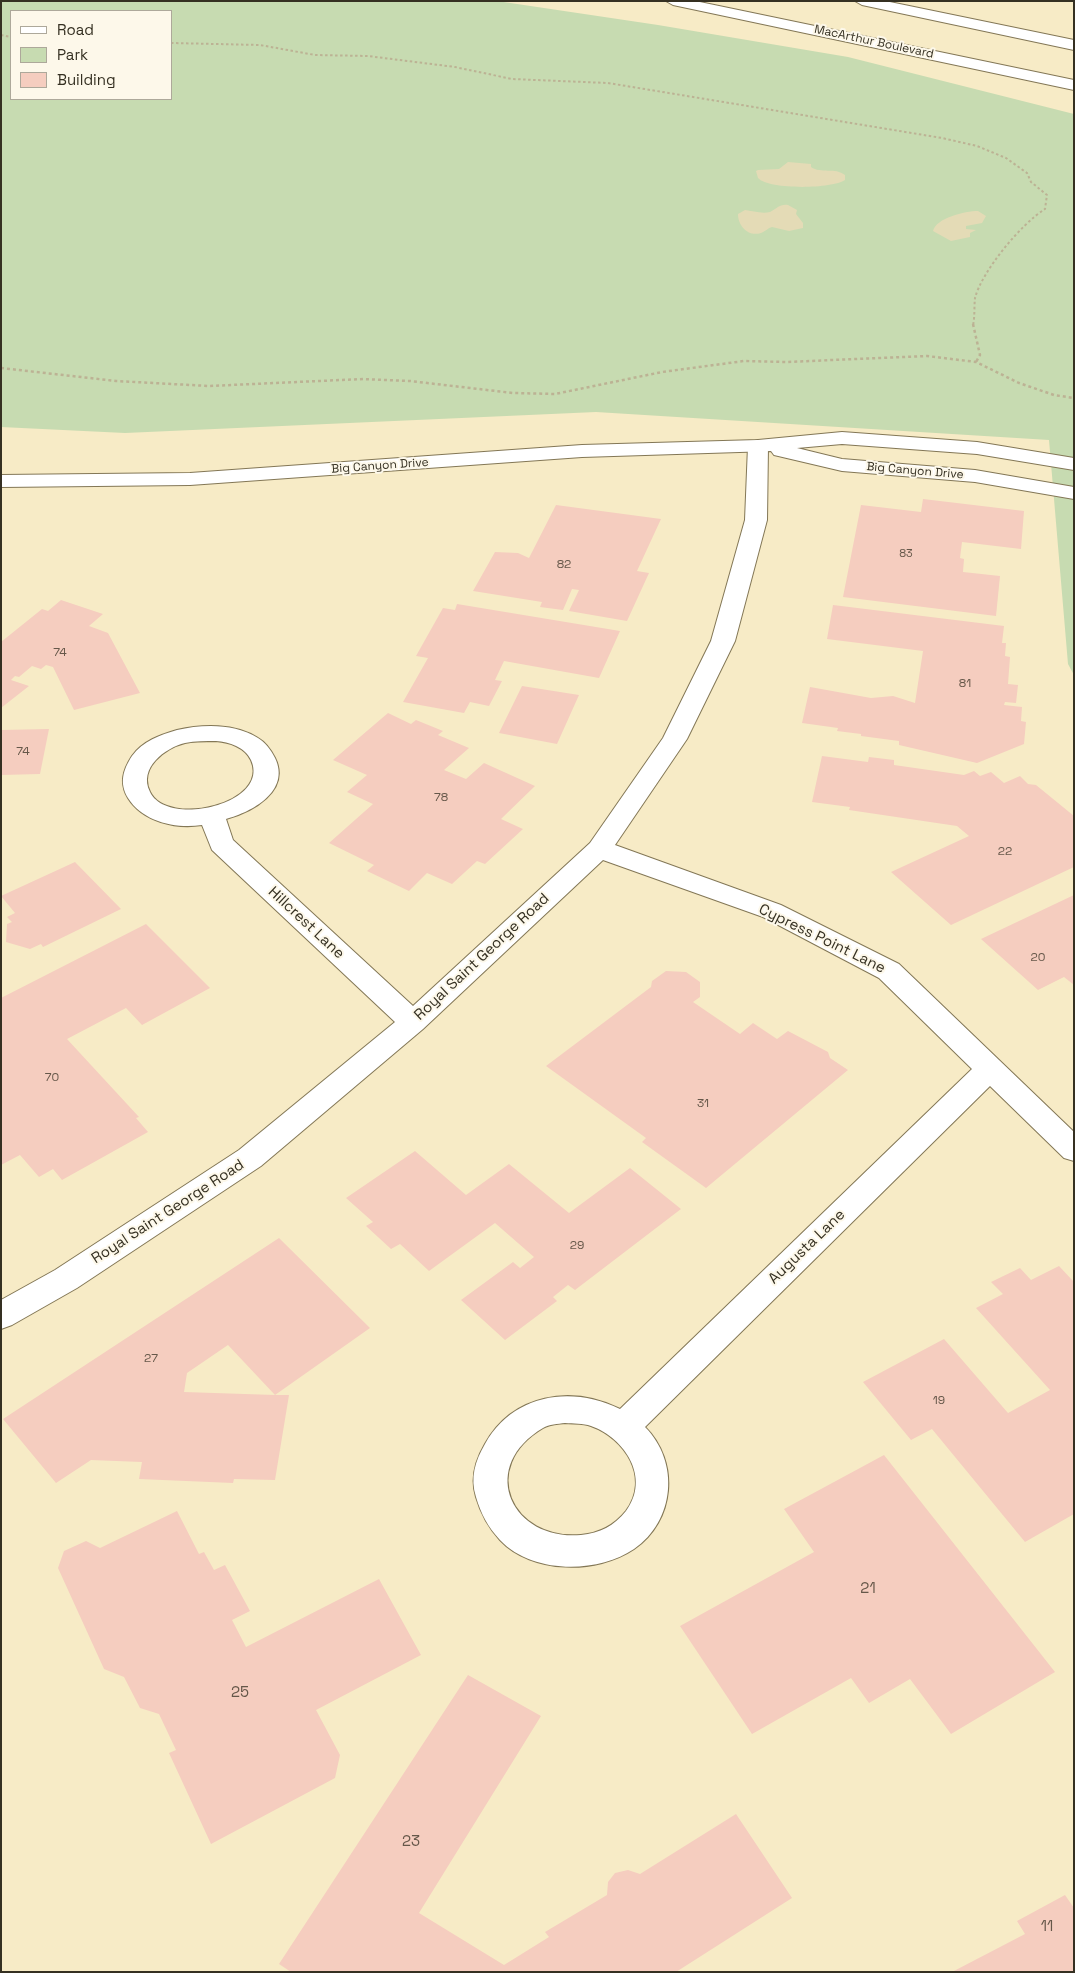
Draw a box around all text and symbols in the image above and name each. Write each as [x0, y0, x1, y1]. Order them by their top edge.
legend [10, 10, 172, 100]
text: Road [57, 20, 94, 39]
street label: MacArthur Boulevard [813, 22, 935, 62]
text: Park [57, 45, 88, 64]
text: Building [57, 70, 116, 89]
street label: Big Canyon Drive [331, 455, 429, 477]
street label: Big Canyon Drive [866, 460, 964, 482]
house number: 83 [899, 547, 913, 561]
house number: 82 [557, 558, 571, 572]
house number: 74 [53, 646, 67, 660]
house number: 81 [959, 677, 971, 691]
house number: 74 [16, 745, 30, 759]
house number: 78 [434, 791, 448, 805]
house number: 22 [998, 845, 1012, 859]
street label: Hillcrest Lane [264, 883, 348, 963]
street label: Royal Saint George Road [411, 890, 553, 1024]
street label: Cypress Point Lane [756, 900, 888, 978]
house number: 20 [1031, 951, 1045, 965]
house number: 70 [45, 1071, 59, 1085]
house number: 31 [697, 1097, 709, 1111]
street label: Royal Saint George Road [88, 1156, 248, 1268]
street label: Augusta Lane [765, 1206, 849, 1288]
house number: 29 [570, 1239, 584, 1253]
house number: 27 [144, 1352, 158, 1366]
house number: 19 [933, 1394, 945, 1408]
house number: 21 [860, 1580, 876, 1598]
house number: 25 [231, 1684, 249, 1702]
house number: 23 [402, 1833, 420, 1851]
house number: 11 [1041, 1918, 1053, 1936]

